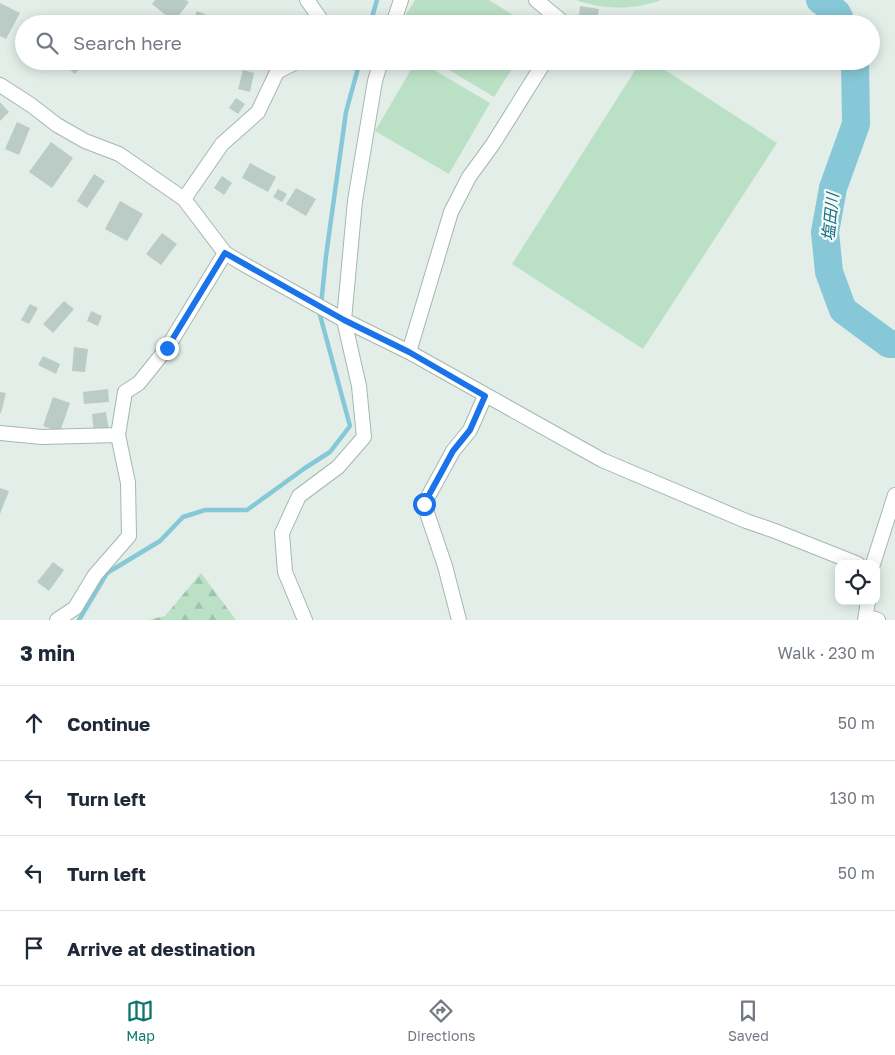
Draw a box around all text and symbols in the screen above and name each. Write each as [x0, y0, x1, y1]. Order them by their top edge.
search box [15, 15, 880, 70]
icon: search [33, 29, 61, 57]
text: Search here [73, 31, 182, 54]
water label: 塩田川 [818, 190, 843, 242]
route end [156, 337, 179, 360]
route start [413, 493, 436, 516]
map controls [835, 560, 880, 605]
button: locate [835, 560, 880, 605]
text: 3 min [20, 640, 75, 666]
text: Walk · 230 m [778, 643, 875, 663]
icon: ahead [20, 709, 48, 737]
text: Continue [67, 712, 150, 735]
text: 50 m [838, 713, 875, 733]
icon: left [20, 784, 48, 812]
text: Turn left [67, 787, 146, 810]
text: 130 m [830, 788, 875, 808]
icon: left [20, 859, 48, 887]
text: Turn left [67, 862, 146, 885]
text: 50 m [838, 863, 875, 883]
icon: arrive [20, 934, 48, 962]
text: Arrive at destination [67, 937, 255, 960]
tab: Map [126, 997, 155, 1044]
tab: Directions [407, 997, 476, 1044]
tab: Saved [728, 997, 769, 1044]

